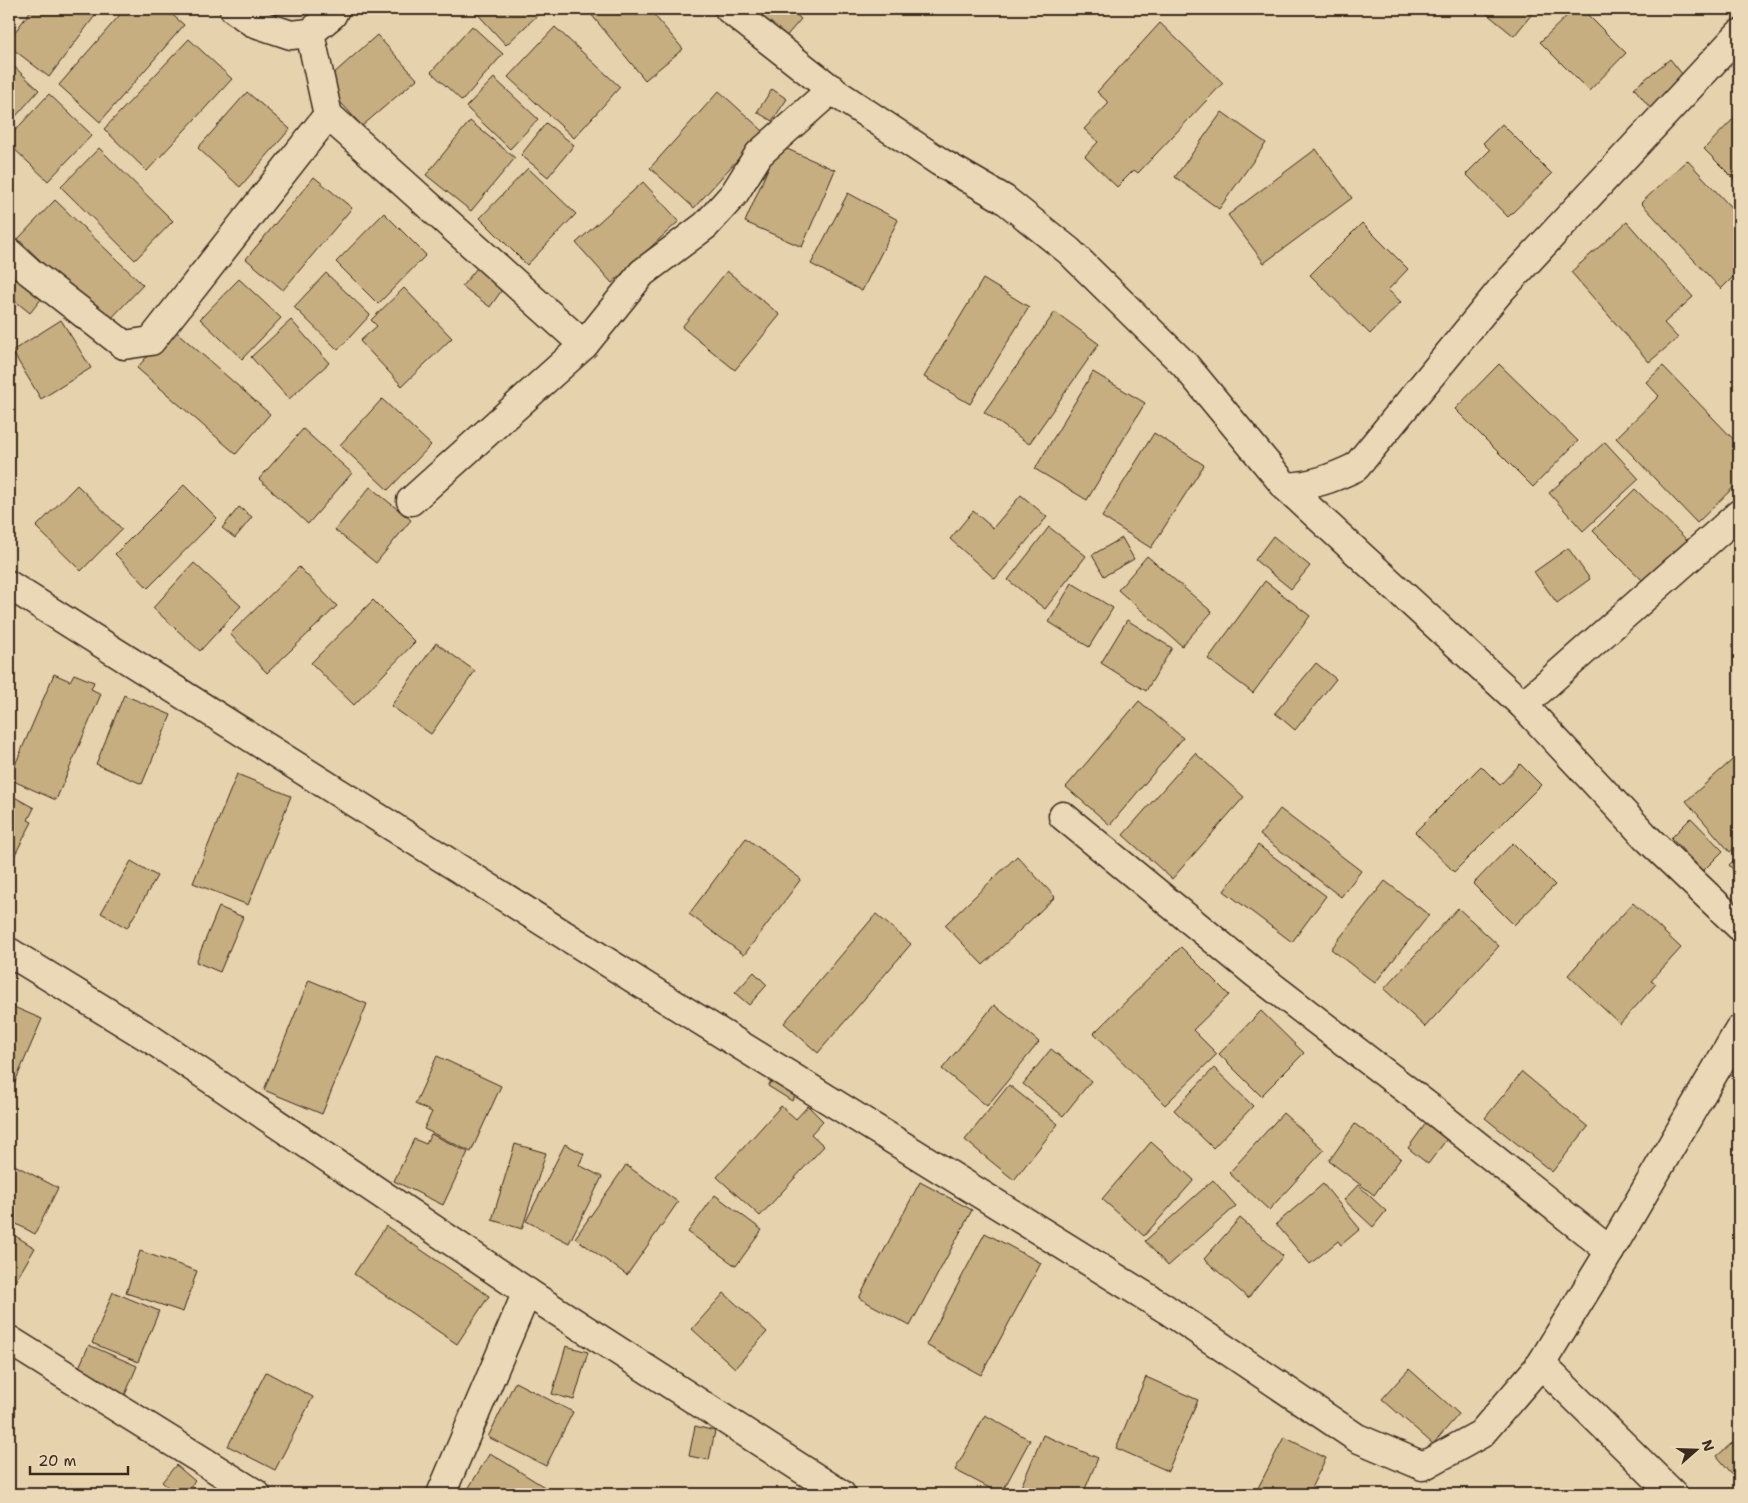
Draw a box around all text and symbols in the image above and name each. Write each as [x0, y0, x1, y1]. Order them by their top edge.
north arrow [1670, 1426, 1720, 1476]
text: N [1698, 1437, 1719, 1454]
scale bar [30, 1443, 128, 1475]
text: 20 m [38, 1451, 77, 1471]

